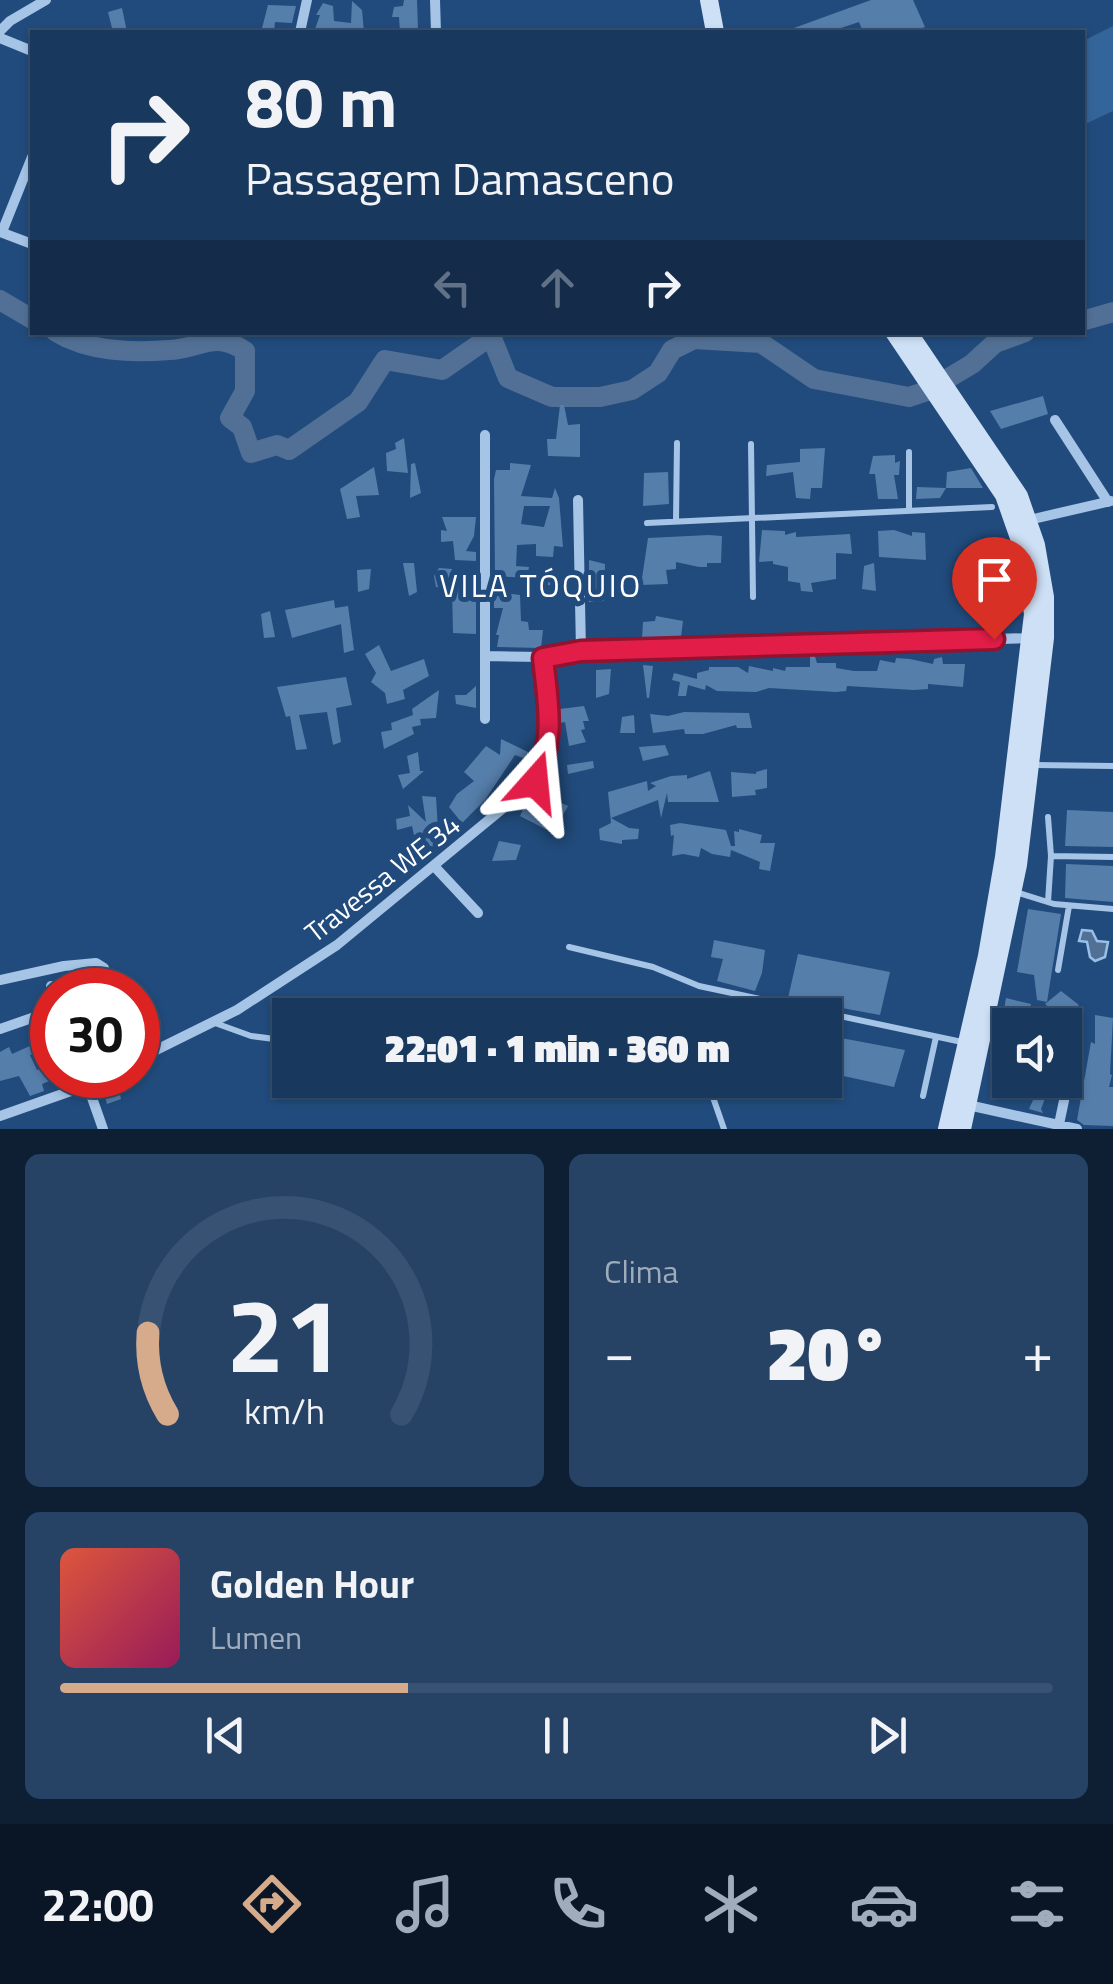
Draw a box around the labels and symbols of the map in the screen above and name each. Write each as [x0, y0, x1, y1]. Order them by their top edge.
pin [952, 537, 1037, 640]
district label: VILA TÓQUIO [439, 561, 643, 609]
position arrow [483, 730, 587, 834]
street label: Travessa WE 34 [295, 803, 469, 953]
speed limit sign: 30 [30, 968, 160, 1098]

